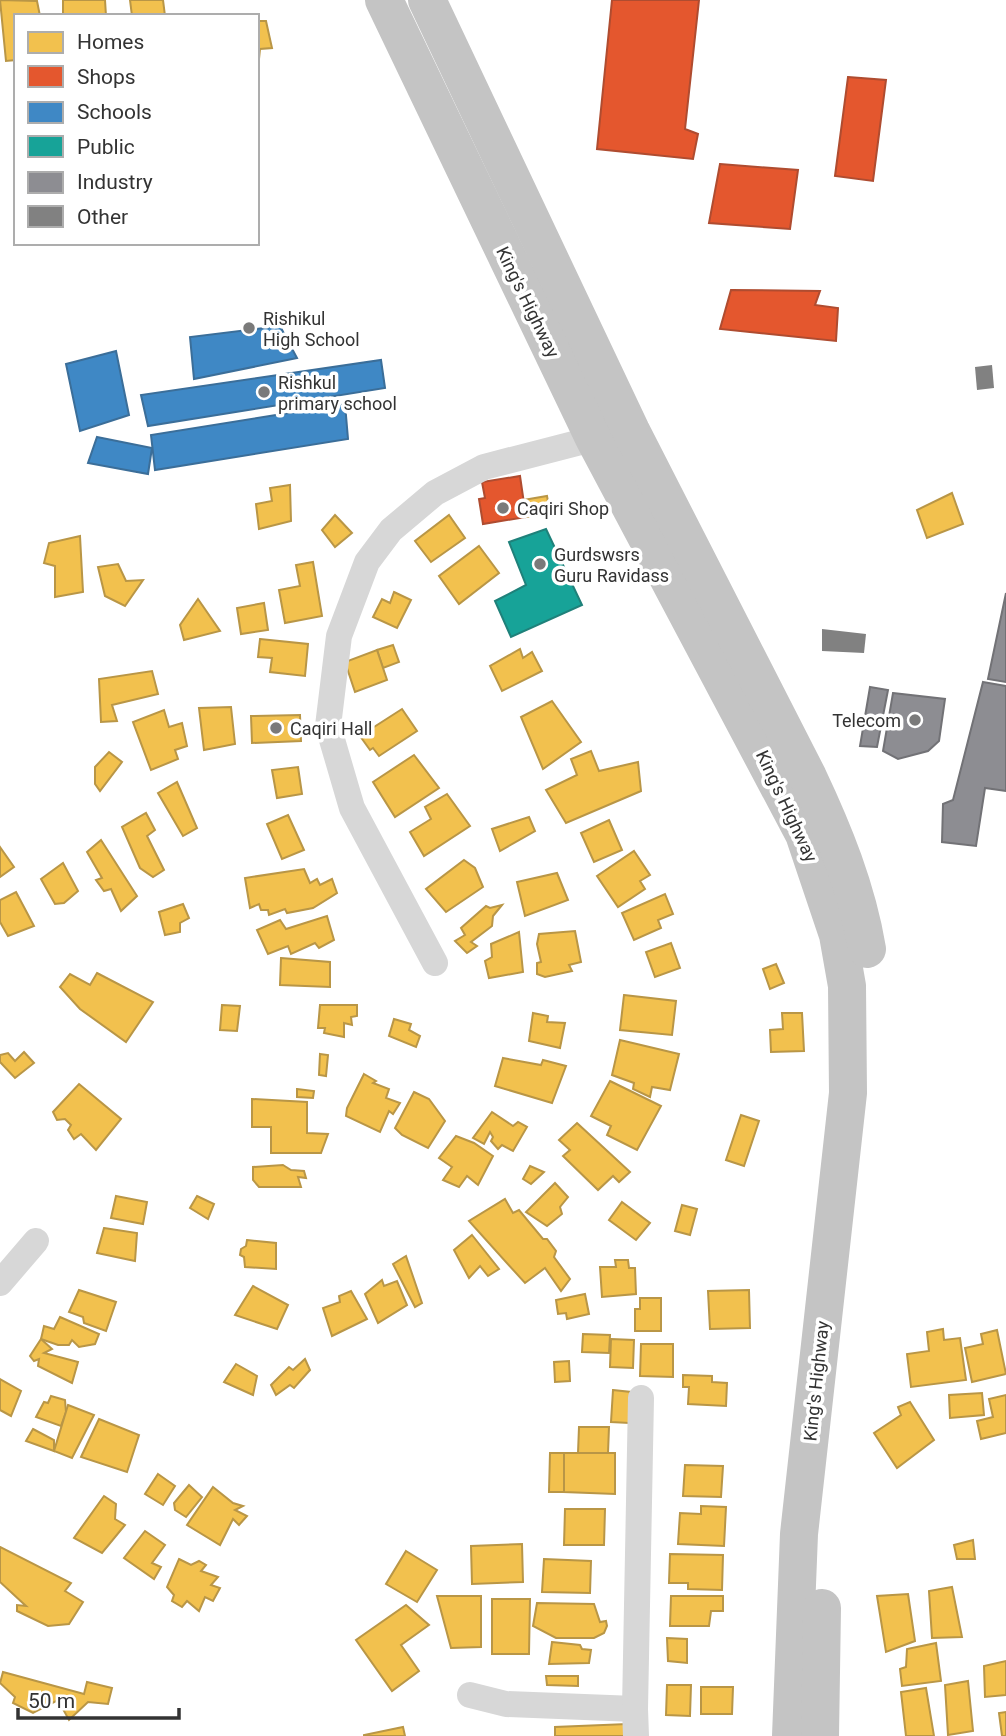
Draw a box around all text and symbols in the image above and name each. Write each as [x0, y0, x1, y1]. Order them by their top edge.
legend [14, 14, 259, 245]
text: Homes [77, 30, 144, 54]
text: Shops [77, 65, 136, 89]
text: Schools [77, 100, 152, 124]
text: Public [77, 135, 135, 159]
text: Industry [77, 170, 153, 194]
text: Other [77, 205, 128, 229]
street label: King's Highway [492, 243, 564, 361]
place label: Rishikul High School [263, 308, 360, 350]
marker: Rishikul High School [241, 320, 257, 336]
place label: Rishkul primary school [278, 372, 397, 414]
marker: Rishkul primary school [256, 384, 272, 400]
place label: Caqiri Shop [517, 498, 609, 519]
marker: Caqiri Shop [495, 500, 511, 516]
place label: Gurdswsrs Guru Ravidass [554, 544, 669, 586]
marker: Gurdswsrs Guru Ravidass [532, 556, 548, 572]
place label: Telecom [832, 710, 901, 731]
marker: Telecom [907, 712, 923, 728]
place label: Caqiri Hall [290, 718, 372, 739]
marker: Caqiri Hall [268, 720, 284, 736]
street label: King's Highway [752, 747, 822, 866]
street label: King's Highway [799, 1319, 833, 1442]
scale bar [18, 1676, 178, 1720]
text: 50 m [28, 1689, 75, 1713]

